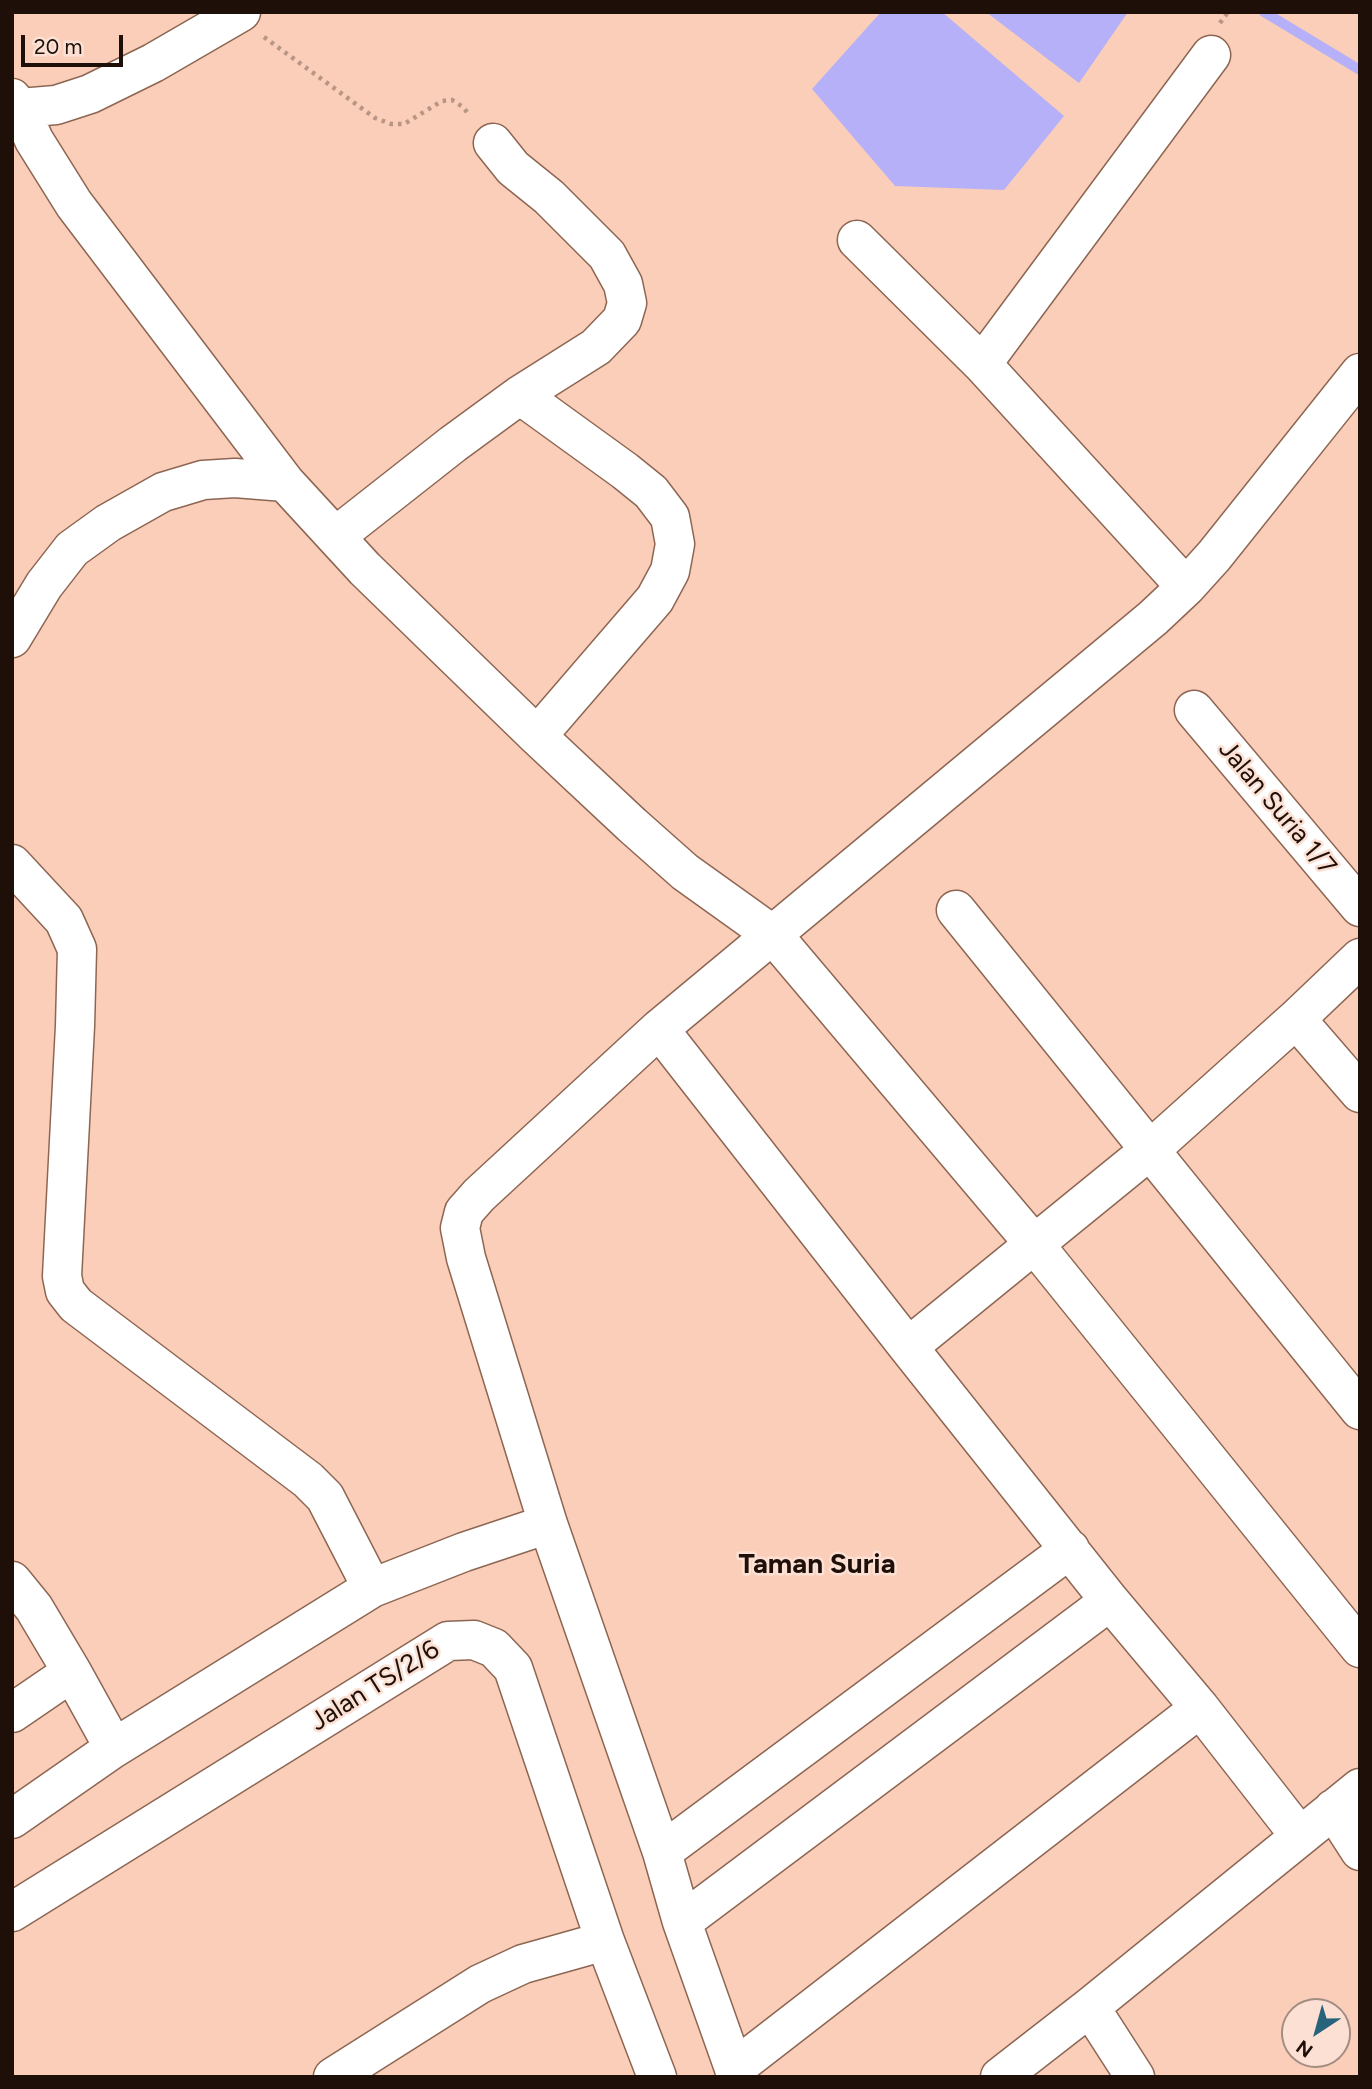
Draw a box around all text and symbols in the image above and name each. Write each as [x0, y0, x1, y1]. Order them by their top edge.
scale bar [24, 21, 126, 65]
text: 20 m [34, 34, 82, 59]
street label: Jalan Suria 1/7 [1212, 734, 1342, 882]
district label: Taman Suria [738, 1548, 896, 1582]
street label: Jalan TS/2/6 [305, 1634, 445, 1738]
north arrow [1281, 1998, 1351, 2068]
text: N [1292, 2035, 1317, 2062]

